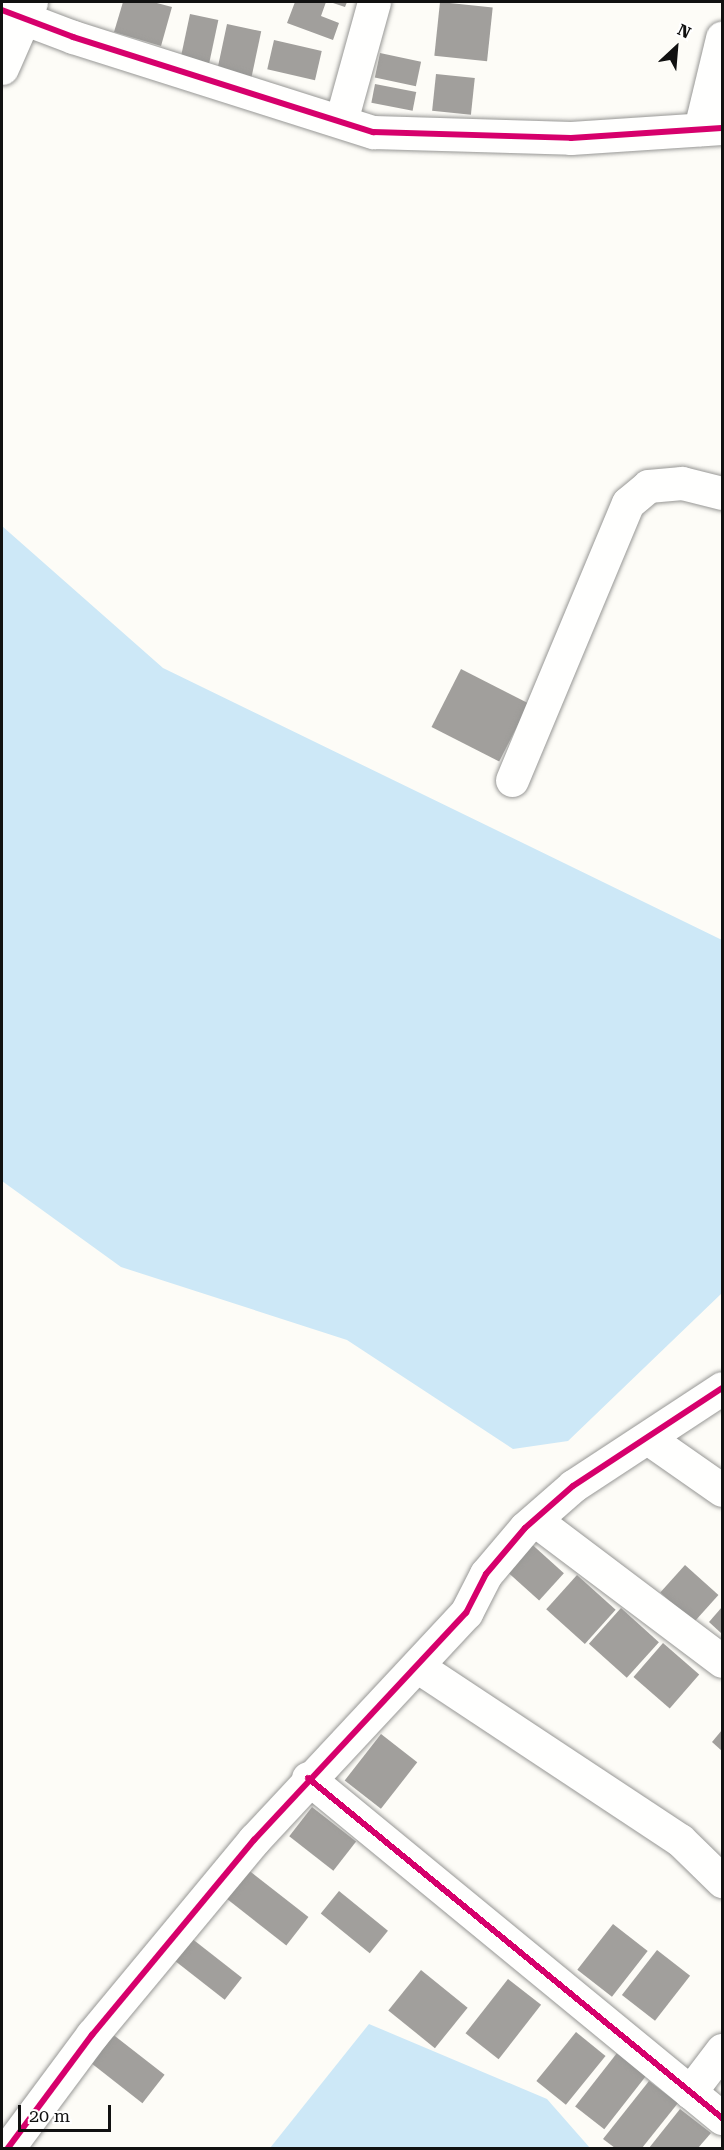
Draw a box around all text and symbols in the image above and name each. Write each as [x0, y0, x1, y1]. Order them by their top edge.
north arrow [646, 18, 706, 78]
text: N [674, 20, 694, 43]
scale bar [21, 2093, 114, 2131]
text: 20 m [29, 2105, 70, 2126]

